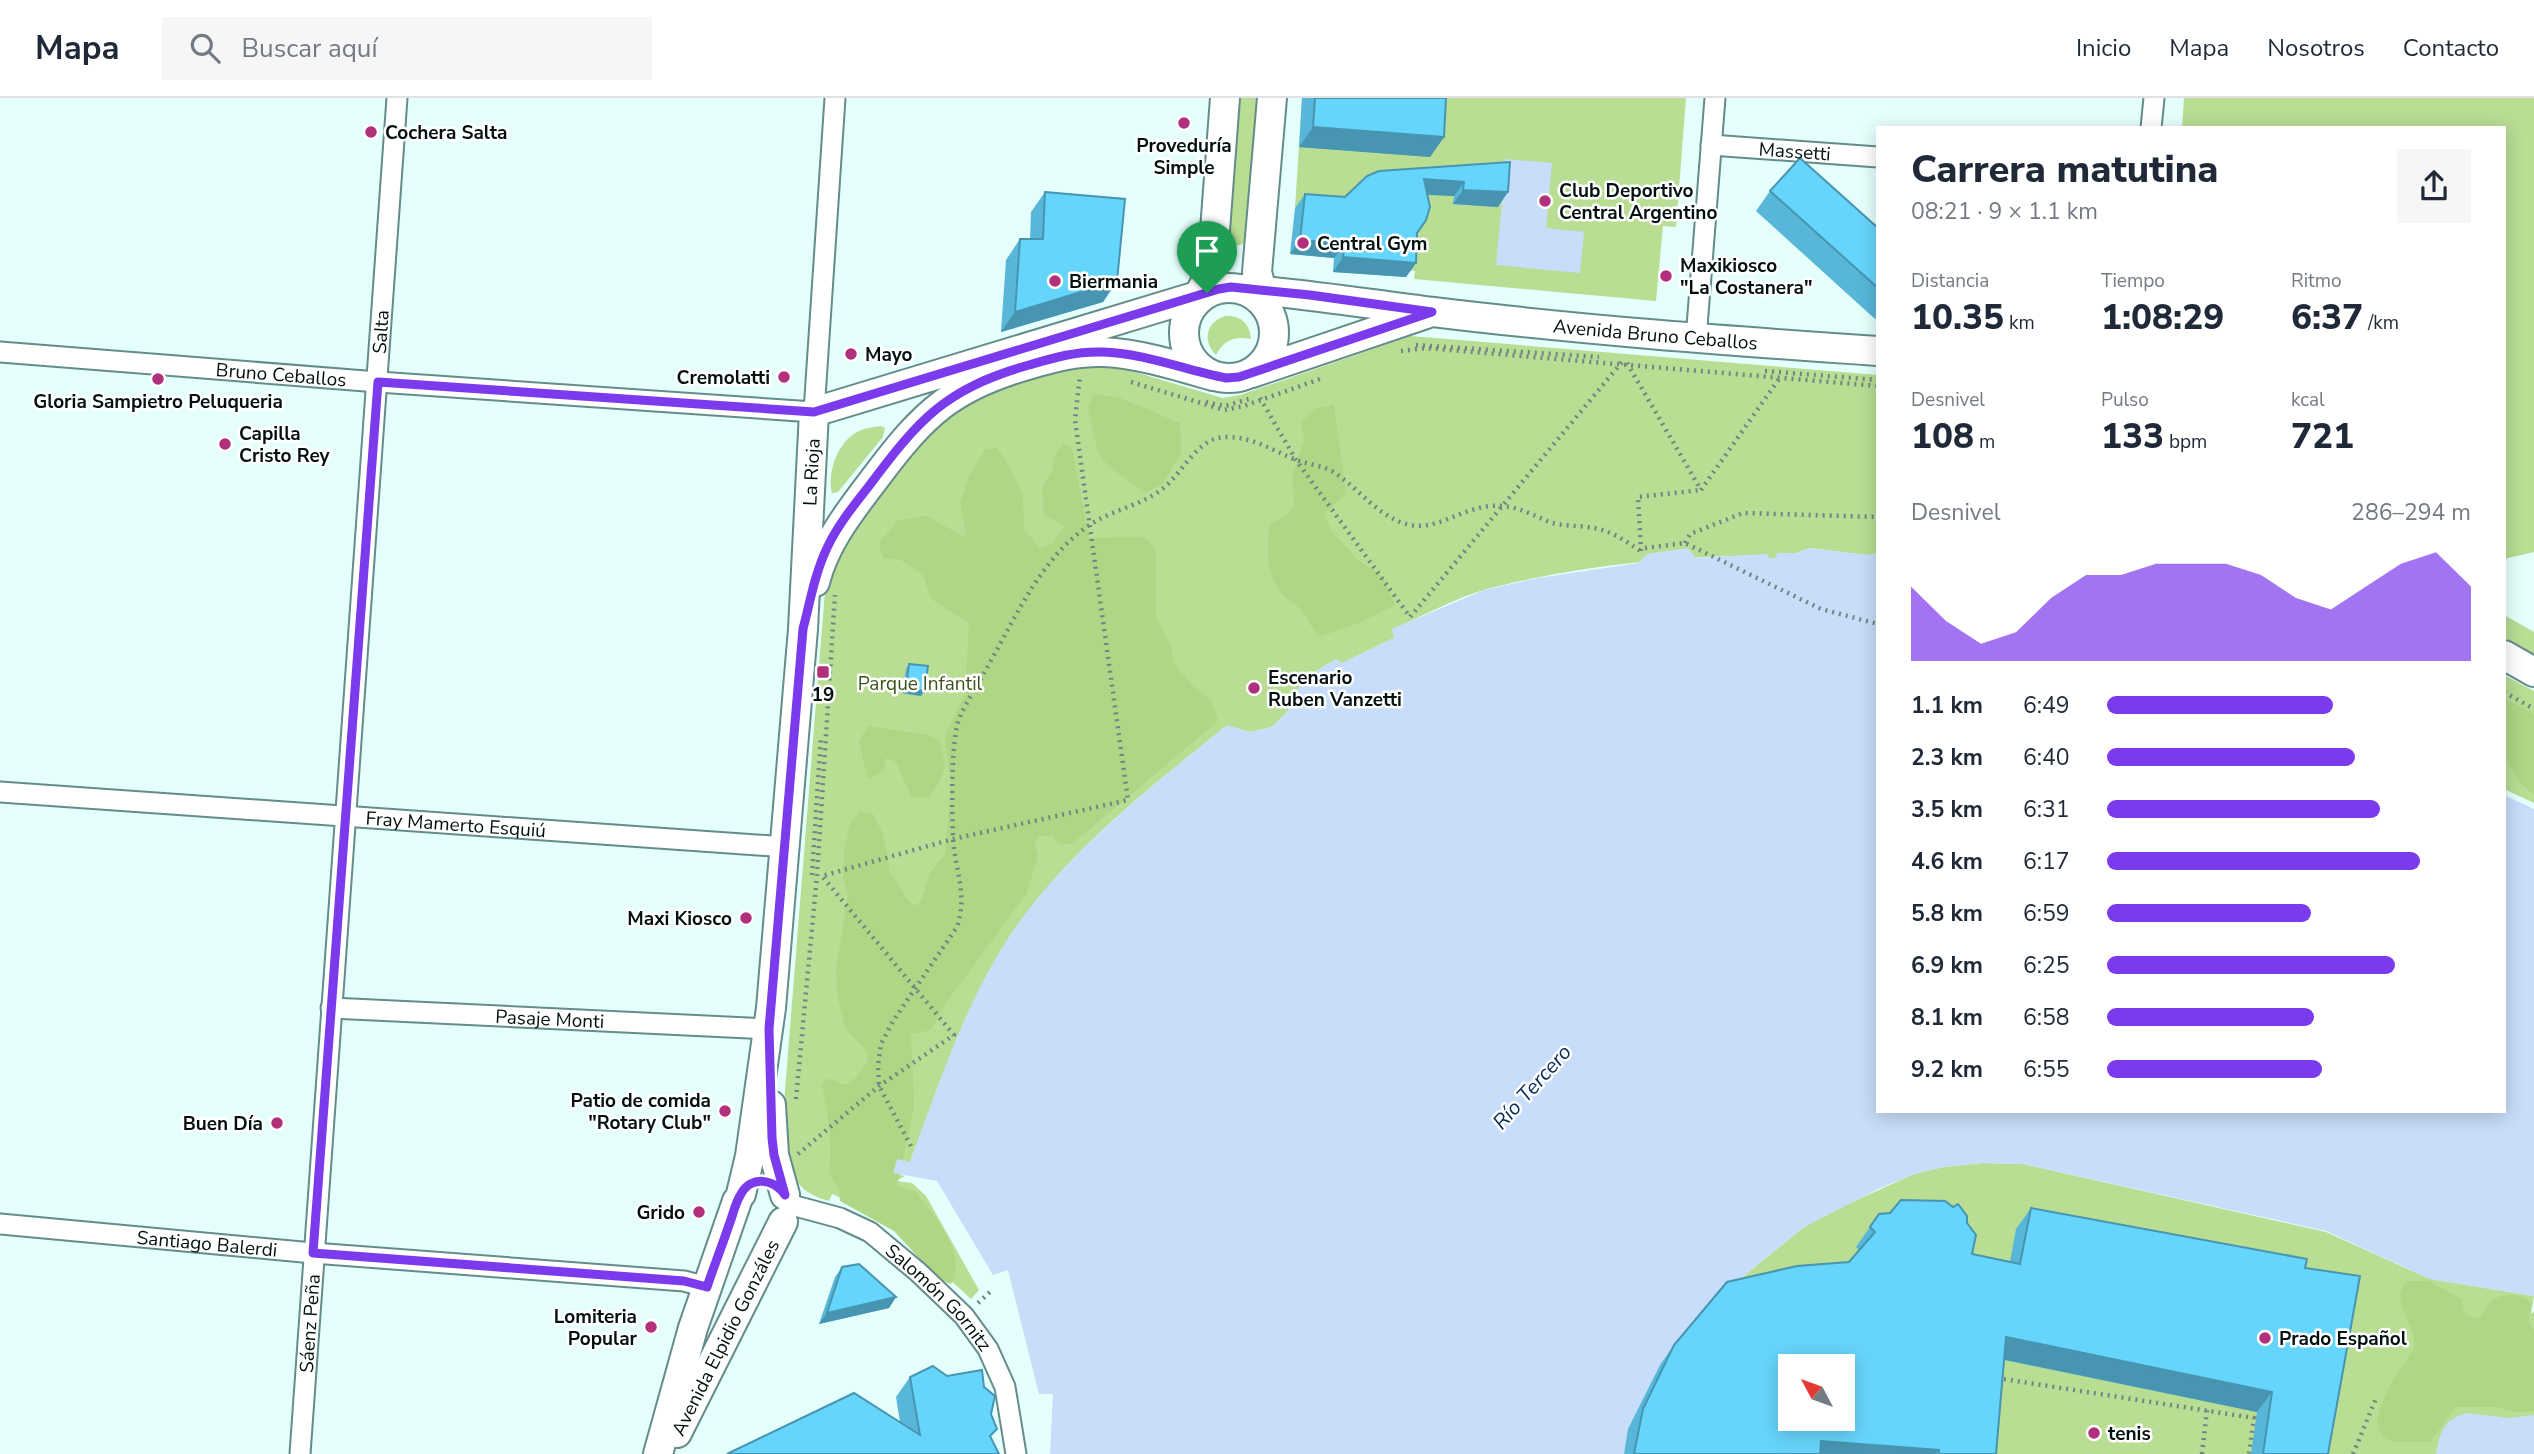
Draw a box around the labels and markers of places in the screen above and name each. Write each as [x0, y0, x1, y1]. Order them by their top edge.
marker: Proveduría Simple [1176, 115, 1192, 131]
place label: Cochera Salta [385, 120, 507, 146]
marker: Cochera Salta [363, 124, 379, 140]
place label: Proveduría Simple [1136, 133, 1232, 181]
place label: Club Deportivo Central Argentino [1559, 178, 1717, 226]
marker: Club Deportivo Central Argentino [1537, 193, 1553, 209]
pin [1177, 221, 1237, 293]
place label: Central Gym [1317, 231, 1428, 257]
marker: Central Gym [1295, 235, 1311, 251]
place label: Maxikiosco "La Costanera" [1680, 253, 1812, 301]
marker: Maxikiosco "La Costanera" [1658, 268, 1674, 284]
place label: Biermania [1069, 269, 1158, 295]
marker: Biermania [1047, 273, 1063, 289]
place label: Mayo [865, 342, 913, 368]
marker: Mayo [843, 346, 859, 362]
place label: Cremolatti [677, 365, 770, 391]
marker: Cremolatti [776, 369, 792, 385]
marker: Gloria Sampietro Peluqueria [150, 371, 166, 387]
place label: Gloria Sampietro Peluqueria [33, 389, 283, 415]
place label: Capilla Cristo Rey [239, 421, 331, 469]
marker: Capilla Cristo Rey [217, 436, 233, 452]
marker: 19 [815, 664, 831, 680]
place label: Escenario Ruben Vanzetti [1268, 665, 1402, 713]
marker: Escenario Ruben Vanzetti [1246, 680, 1262, 696]
place label: 19 [812, 682, 834, 708]
place label: Maxi Kiosco [627, 906, 732, 932]
marker: Maxi Kiosco [738, 910, 754, 926]
place label: Patio de comida "Rotary Club" [571, 1088, 711, 1136]
marker: Patio de comida "Rotary Club" [717, 1103, 733, 1119]
place label: Buen Día [183, 1111, 263, 1137]
marker: Buen Día [269, 1115, 285, 1131]
place label: Grido [636, 1200, 685, 1226]
marker: Grido [691, 1204, 707, 1220]
place label: Lomiteria Popular [554, 1304, 638, 1352]
marker: Lomiteria Popular [643, 1319, 659, 1335]
place label: Prado Español [2279, 1326, 2407, 1352]
marker: Prado Español [2257, 1330, 2273, 1346]
place label: tenis [2108, 1421, 2151, 1447]
marker: tenis [2086, 1425, 2102, 1441]

